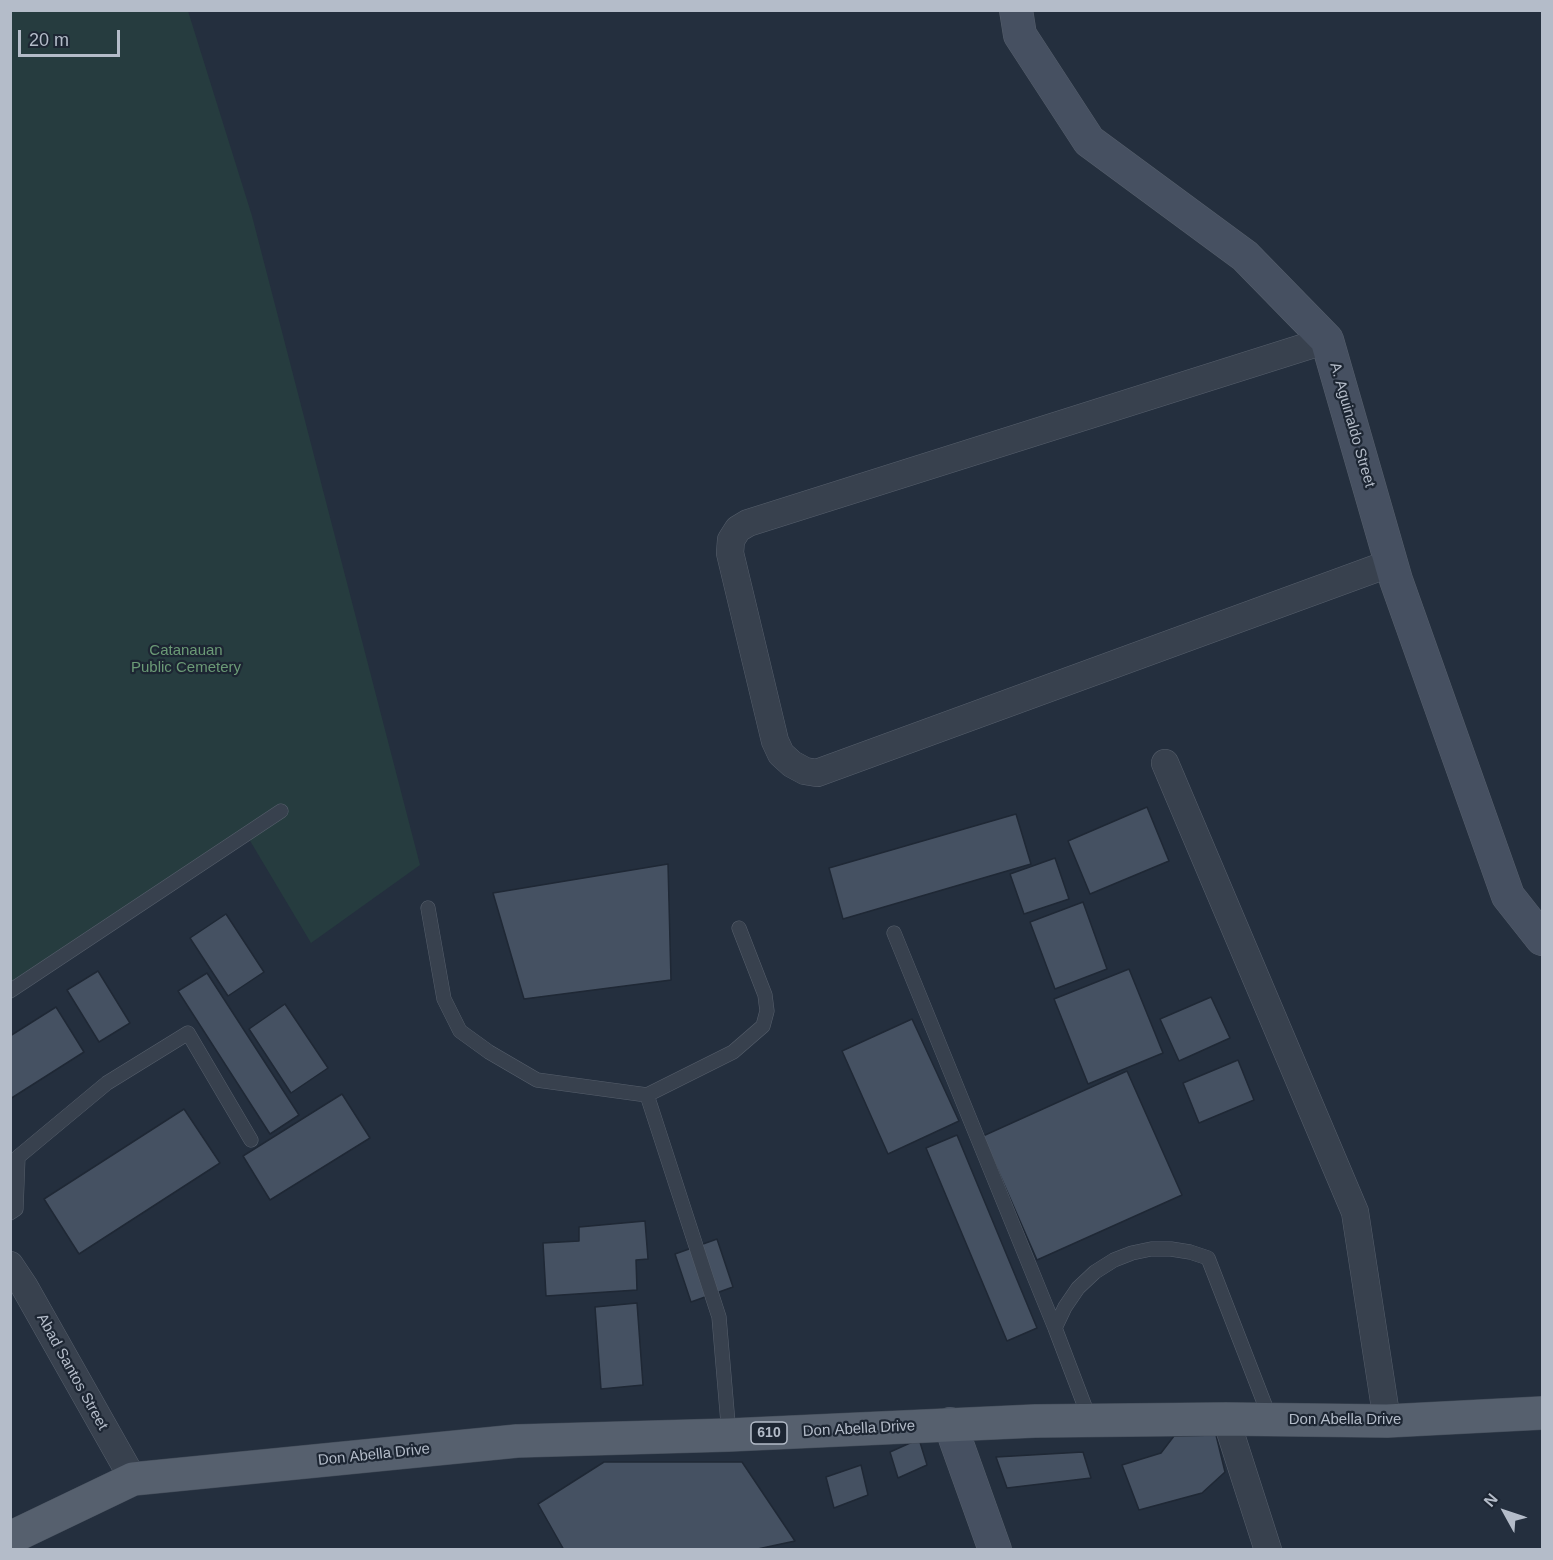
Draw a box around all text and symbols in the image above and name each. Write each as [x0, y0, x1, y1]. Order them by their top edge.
scale bar [21, 18, 123, 56]
text: 20 m [29, 30, 69, 50]
street label: A. Aguinaldo Street [1326, 360, 1378, 490]
park label: Catanauan Public Cemetery [131, 642, 241, 677]
street label: Abad Santos Street [33, 1311, 111, 1433]
street label: Don Abella Drive [1289, 1411, 1401, 1429]
street label: Don Abella Drive [802, 1417, 916, 1441]
road number: 610 [751, 1422, 787, 1444]
street label: Don Abella Drive [317, 1440, 431, 1470]
north arrow [1475, 1482, 1535, 1542]
text: N [1481, 1490, 1501, 1510]

